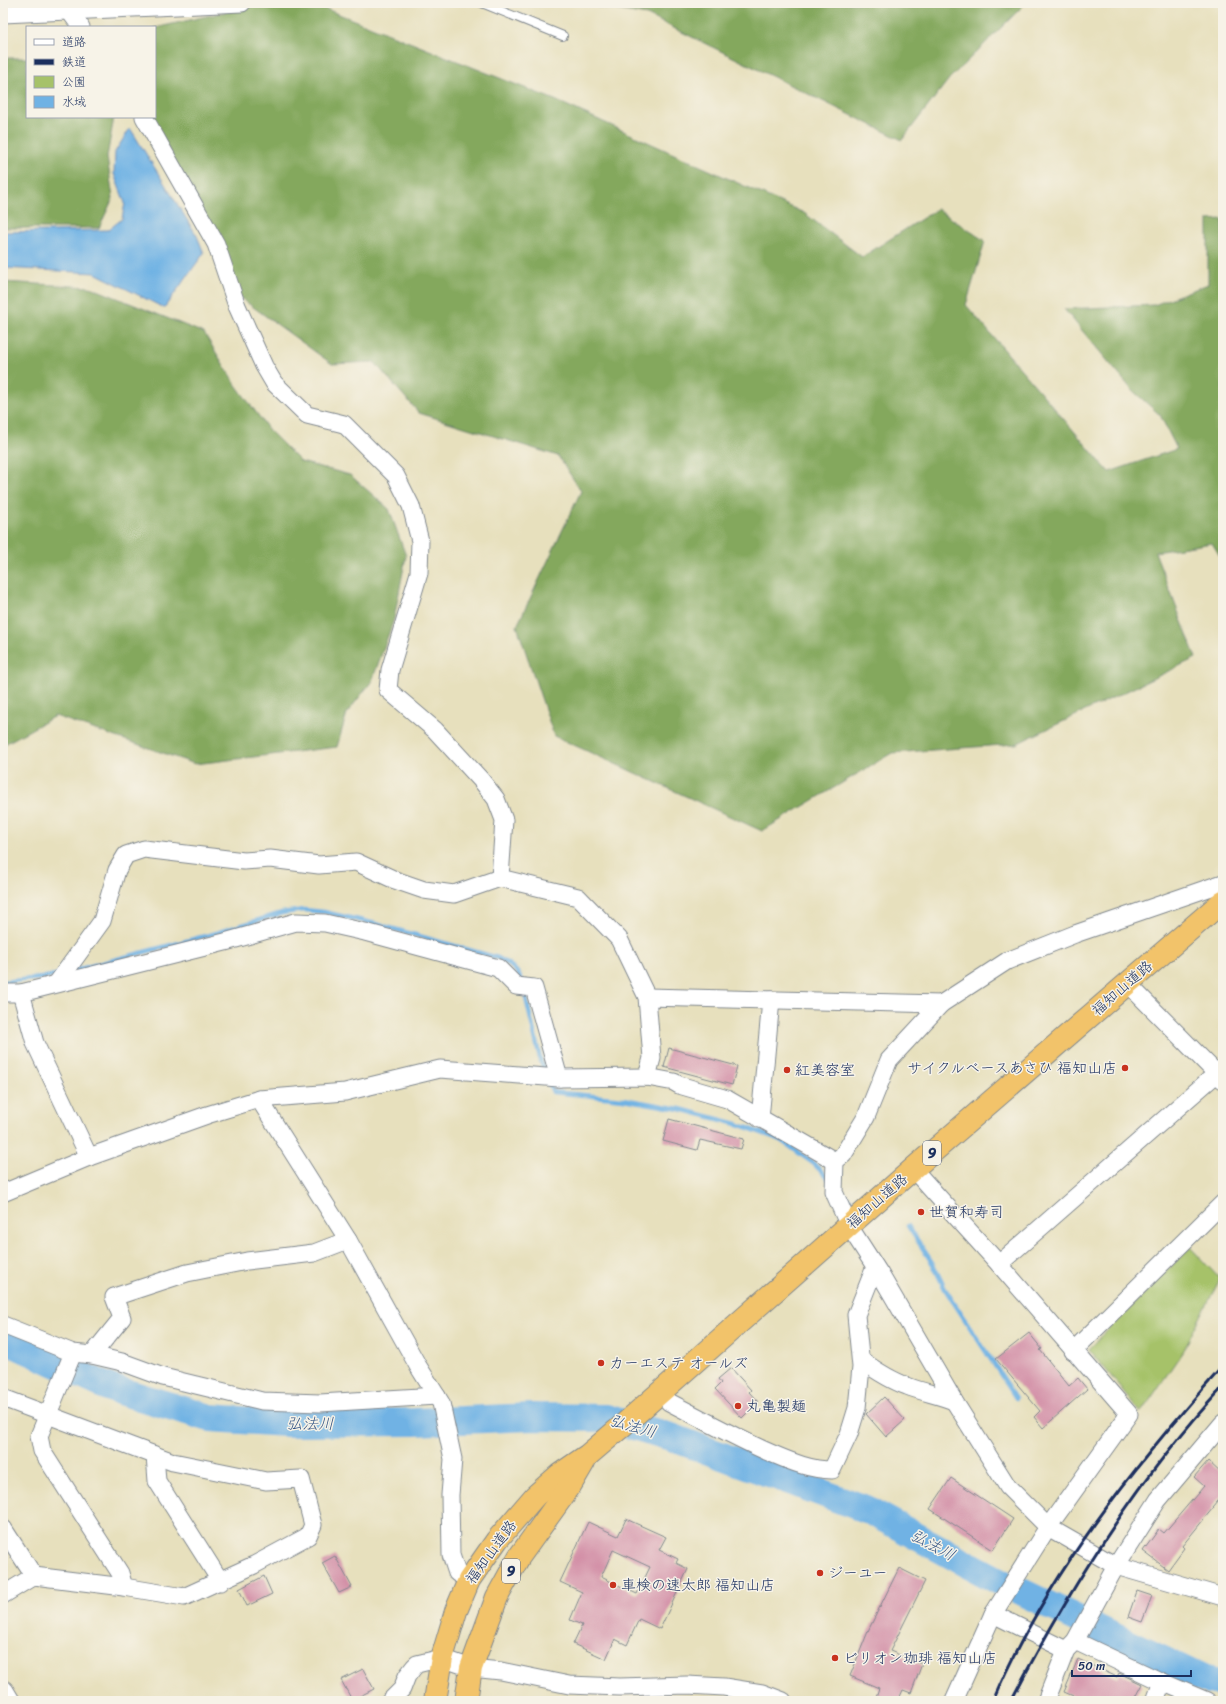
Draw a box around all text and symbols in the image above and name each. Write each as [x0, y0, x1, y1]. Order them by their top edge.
legend [26, 26, 156, 118]
text: 道路 [62, 31, 86, 53]
text: 鉄道 [62, 51, 86, 73]
text: 公園 [62, 71, 86, 93]
text: 水域 [62, 91, 86, 113]
street label: 福知山道路 [1085, 954, 1159, 1022]
place label: サイクルベースあさひ 福知山店 [907, 1055, 1117, 1081]
place label: 紅美容室 [795, 1057, 855, 1083]
marker: サイクルベースあさひ 福知山店 [1120, 1063, 1130, 1073]
marker: 紅美容室 [782, 1065, 792, 1075]
road number: 9 [923, 1141, 941, 1165]
street label: 福知山道路 [840, 1167, 914, 1235]
place label: 世賀和寿司 [929, 1199, 1004, 1225]
marker: 世賀和寿司 [916, 1207, 926, 1217]
place label: カーエステ オールズ [609, 1350, 748, 1376]
marker: カーエステ オールズ [596, 1358, 606, 1368]
place label: 丸亀製麺 [746, 1393, 806, 1419]
marker: 丸亀製麺 [733, 1401, 743, 1411]
water label: 弘法川 [606, 1406, 660, 1446]
water label: 弘法川 [286, 1409, 334, 1438]
street label: 福知山道路 [458, 1514, 524, 1590]
water label: 弘法川 [905, 1521, 961, 1569]
road number: 9 [502, 1559, 520, 1583]
place label: ジーユー [828, 1560, 887, 1586]
marker: ジーユー [815, 1568, 825, 1578]
place label: 車検の速太郎 福知山店 [621, 1572, 775, 1598]
marker: 車検の速太郎 福知山店 [608, 1580, 618, 1590]
place label: ビリオン珈琲 福知山店 [843, 1645, 997, 1671]
scale bar [1072, 1652, 1191, 1678]
marker: ビリオン珈琲 福知山店 [830, 1653, 840, 1663]
text: 50 m [1078, 1655, 1105, 1677]

